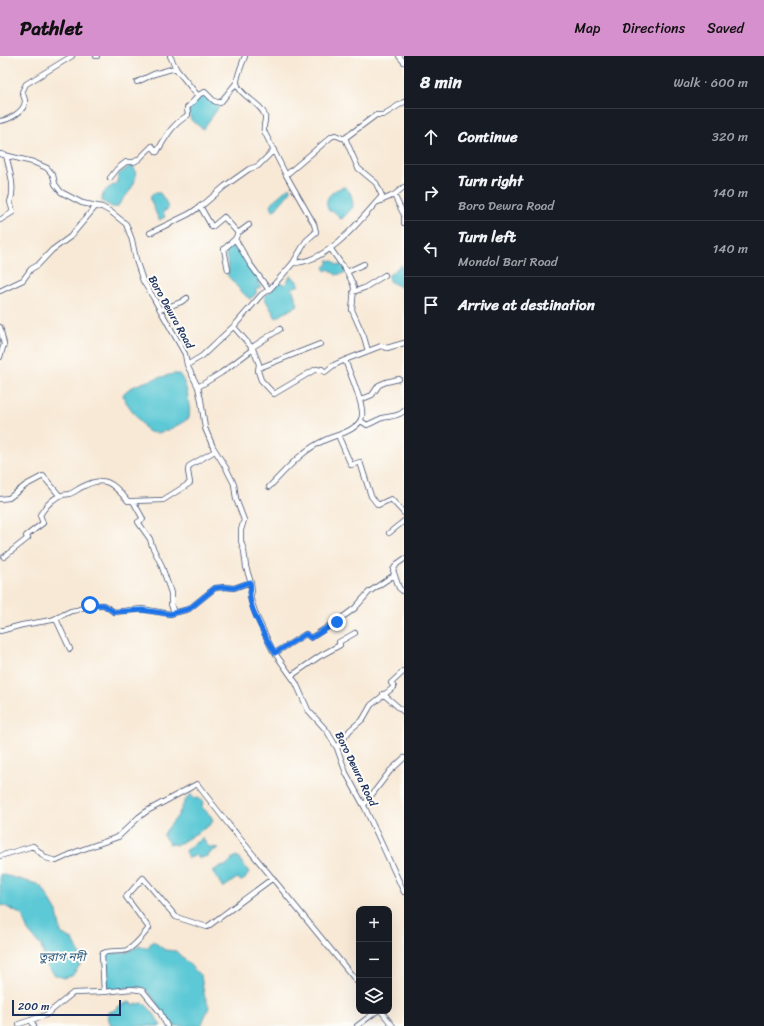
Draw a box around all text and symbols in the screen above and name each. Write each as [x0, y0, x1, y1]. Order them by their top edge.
text: Pathlet [20, 12, 83, 45]
text: Map [574, 16, 600, 41]
text: Directions [622, 16, 685, 41]
text: Saved [707, 16, 744, 41]
text: 8 min [420, 67, 462, 97]
text: Walk · 600 m [673, 71, 748, 94]
text: Continue [458, 124, 518, 150]
text: 320 m [712, 125, 748, 148]
icon: ahead [420, 126, 442, 148]
text: Turn right [458, 168, 523, 194]
text: 140 m [713, 181, 748, 204]
icon: right [420, 182, 442, 204]
text: Boro Dewra Road [458, 194, 554, 217]
text: Turn left [458, 224, 516, 250]
text: 140 m [713, 237, 748, 260]
icon: left [420, 238, 442, 260]
text: Mondol Bari Road [458, 250, 558, 273]
street label: Boro Dewra Road [143, 272, 200, 353]
text: Arrive at destination [458, 292, 595, 318]
icon: arrive [420, 294, 442, 316]
route start [81, 596, 99, 614]
route end [328, 613, 346, 631]
street label: Boro Dewra Road [330, 728, 383, 811]
map controls [356, 906, 392, 1014]
button: + [356, 906, 392, 942]
button: − [356, 942, 392, 978]
water label: তুরাগ নদী [39, 946, 88, 968]
button: layers [356, 978, 392, 1014]
text: 200 m [18, 997, 50, 1016]
scale bar [12, 998, 121, 1017]

